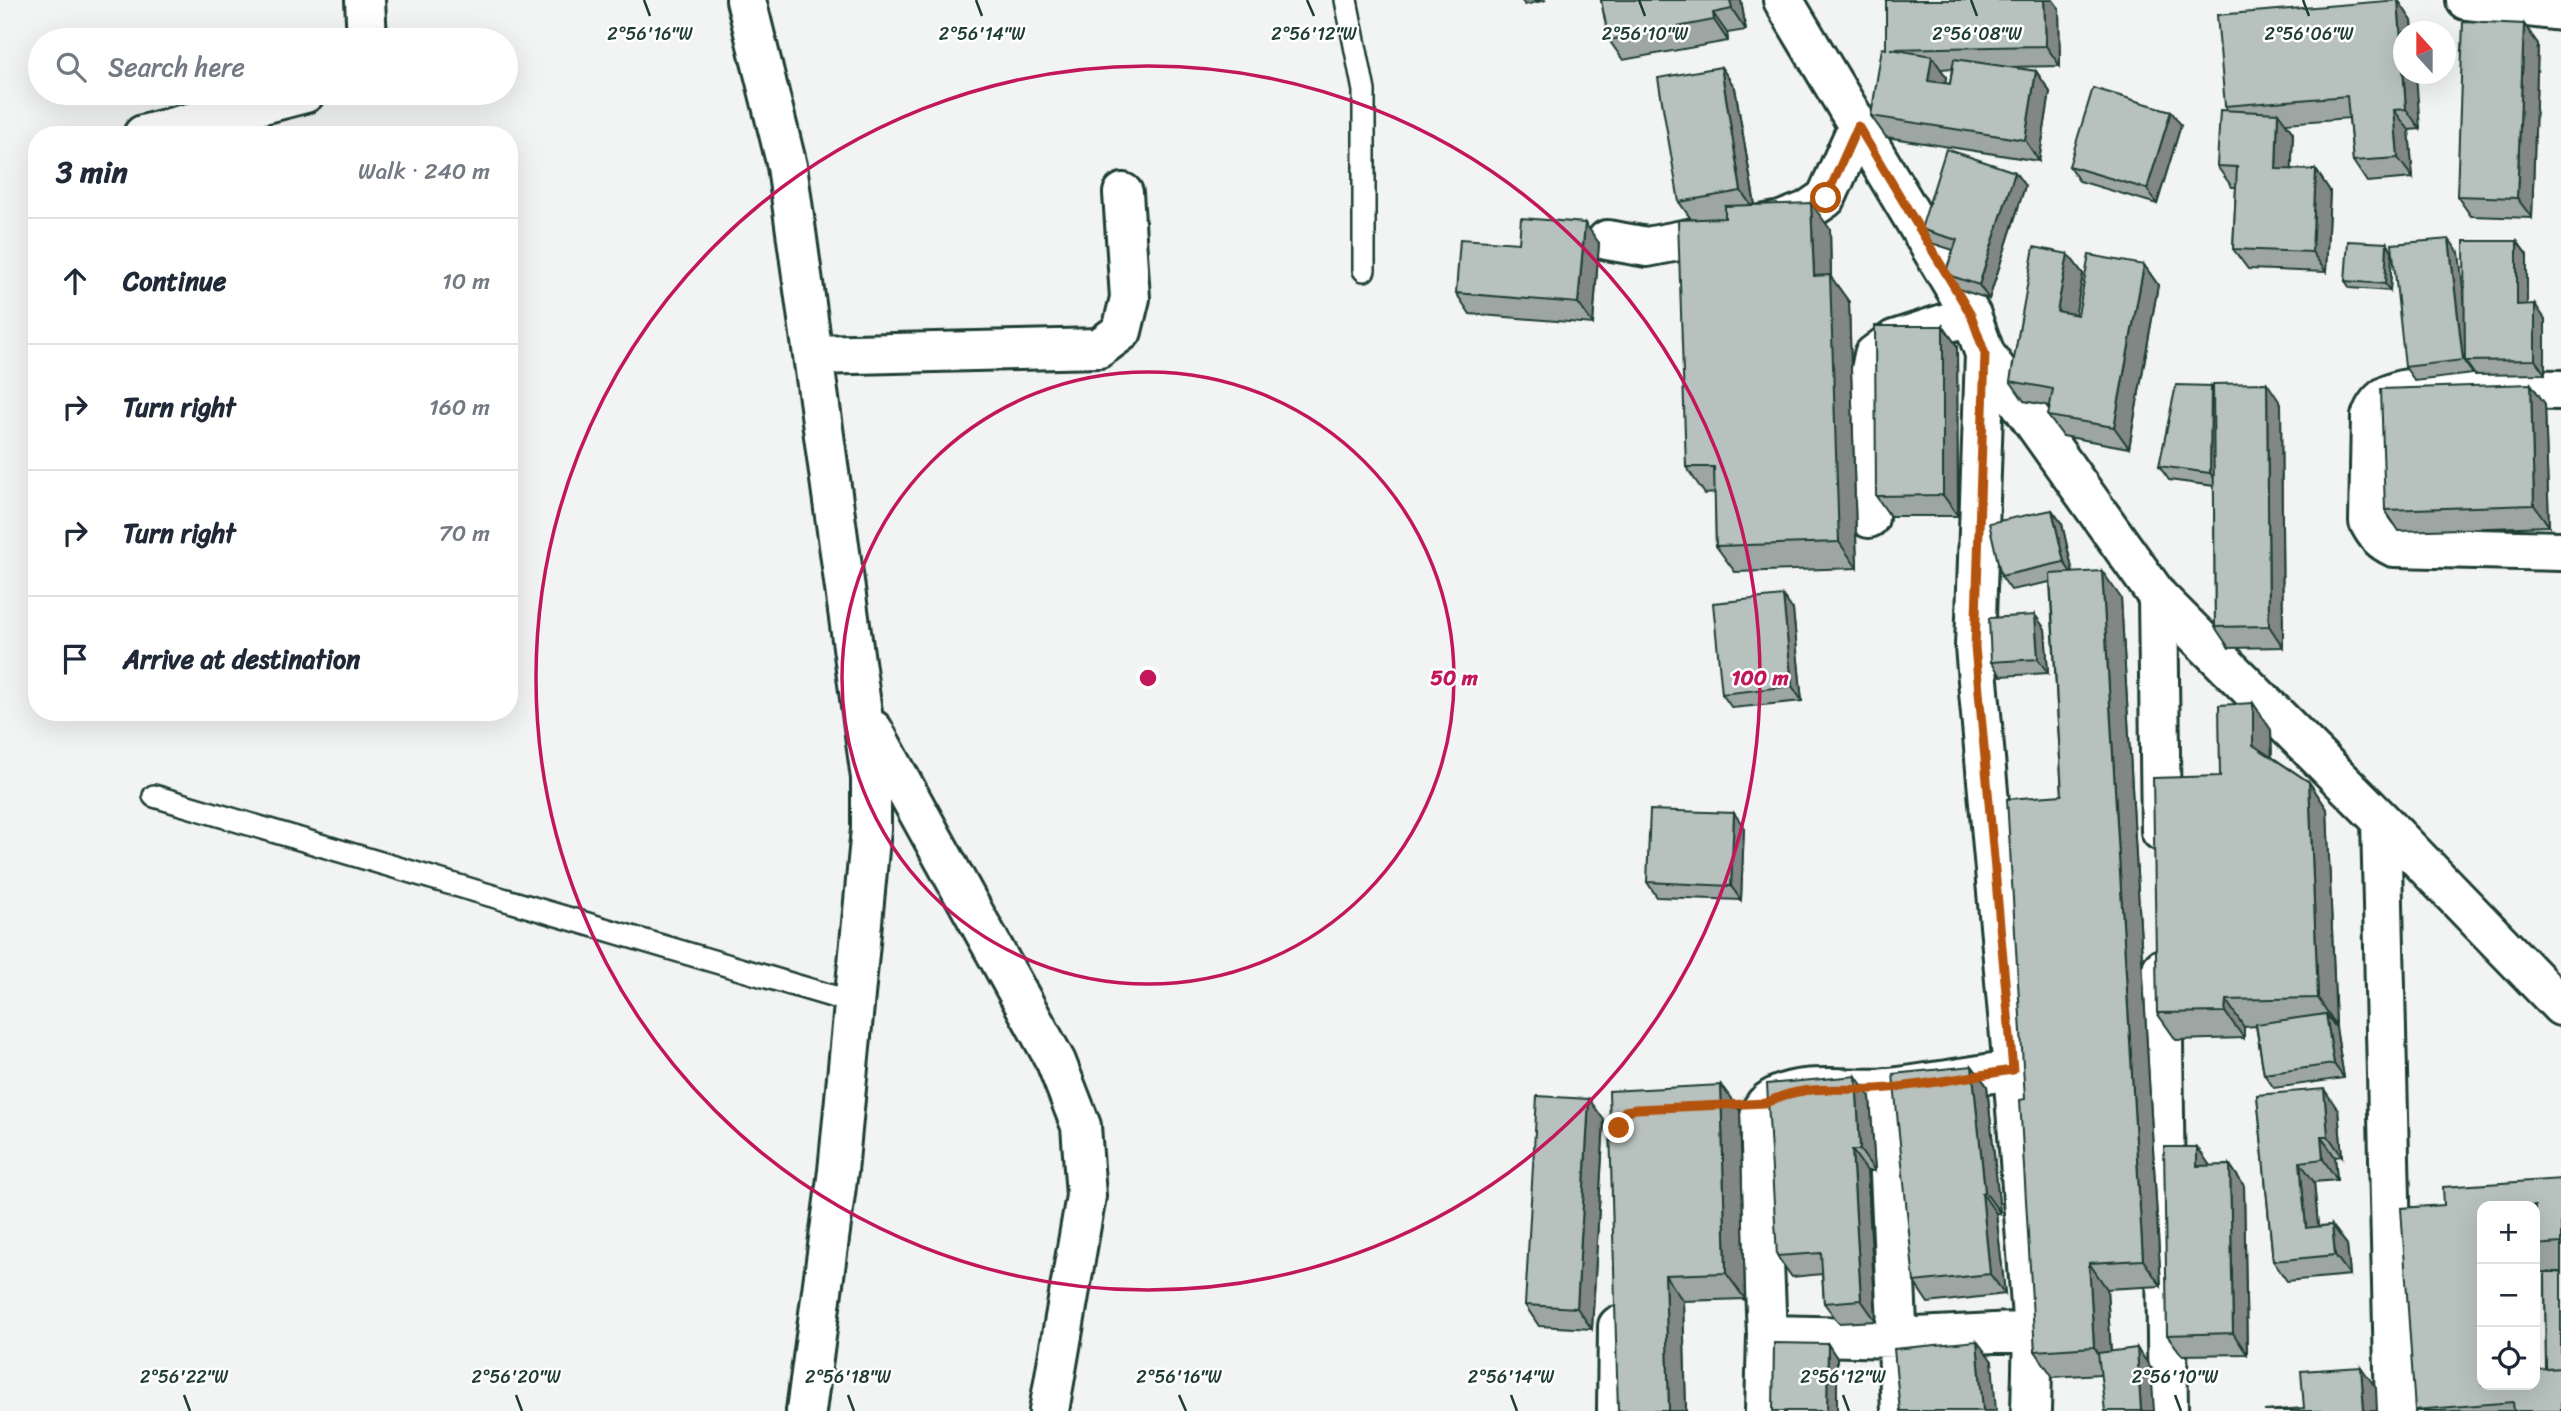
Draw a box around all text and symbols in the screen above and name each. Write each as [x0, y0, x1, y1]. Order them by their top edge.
text: 2°56'16"W [607, 18, 694, 50]
text: 2°56'14"W [939, 18, 1026, 50]
text: 2°56'12"W [1271, 18, 1358, 50]
text: 2°56'10"W [1602, 18, 1689, 50]
text: 2°56'08"W [1932, 18, 2023, 50]
text: 2°56'06"W [2265, 18, 2355, 50]
north arrow [2393, 21, 2456, 84]
search box [28, 28, 518, 105]
text: Search here [108, 44, 245, 90]
icon: search [52, 48, 90, 86]
text: 3 min [56, 145, 128, 199]
text: Walk · 240 m [358, 151, 490, 192]
route start [1810, 182, 1841, 213]
text: Continue [123, 258, 226, 304]
text: 10 m [442, 261, 490, 302]
icon: ahead [56, 262, 94, 300]
text: Turn right [123, 384, 236, 430]
text: 160 m [429, 387, 490, 428]
icon: right [56, 388, 94, 426]
text: Turn right [123, 510, 236, 556]
text: 70 m [439, 513, 490, 554]
icon: right [56, 514, 94, 552]
text: Arrive at destination [123, 636, 360, 682]
icon: arrive [56, 640, 94, 678]
text: 50 m [1430, 659, 1479, 697]
text: 100 m [1731, 659, 1789, 697]
centre of rings [1136, 666, 1160, 690]
route end [1603, 1112, 1634, 1143]
map controls [2477, 1201, 2540, 1390]
button: + [2477, 1201, 2540, 1264]
button: − [2477, 1264, 2540, 1327]
button: locate [2477, 1327, 2540, 1390]
text: 2°56'22"W [140, 1361, 229, 1393]
text: 2°56'20"W [471, 1361, 562, 1393]
text: 2°56'18"W [805, 1361, 892, 1393]
text: 2°56'16"W [1136, 1361, 1223, 1393]
text: 2°56'14"W [1468, 1361, 1555, 1393]
text: 2°56'12"W [1800, 1361, 1887, 1393]
text: 2°56'10"W [2132, 1361, 2219, 1393]

